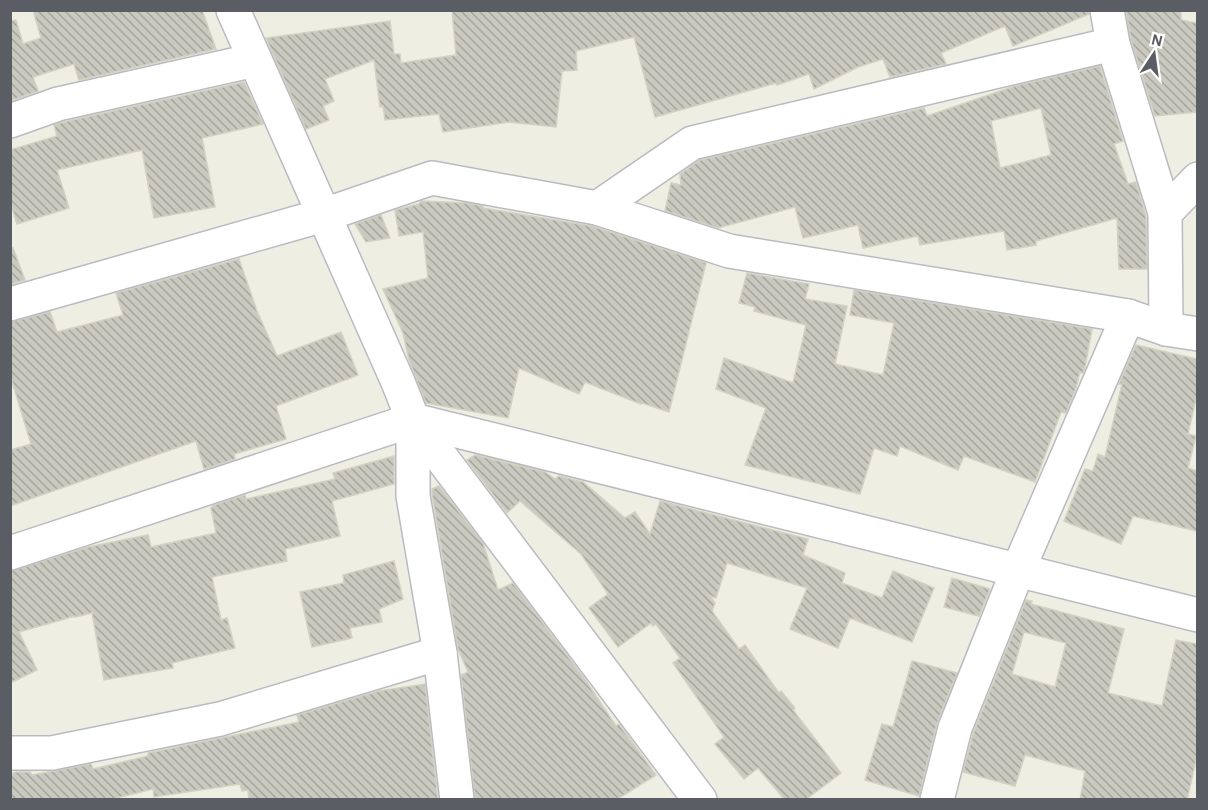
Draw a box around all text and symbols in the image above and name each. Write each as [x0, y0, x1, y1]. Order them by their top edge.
north arrow [1124, 24, 1184, 84]
text: N [1150, 31, 1164, 49]

